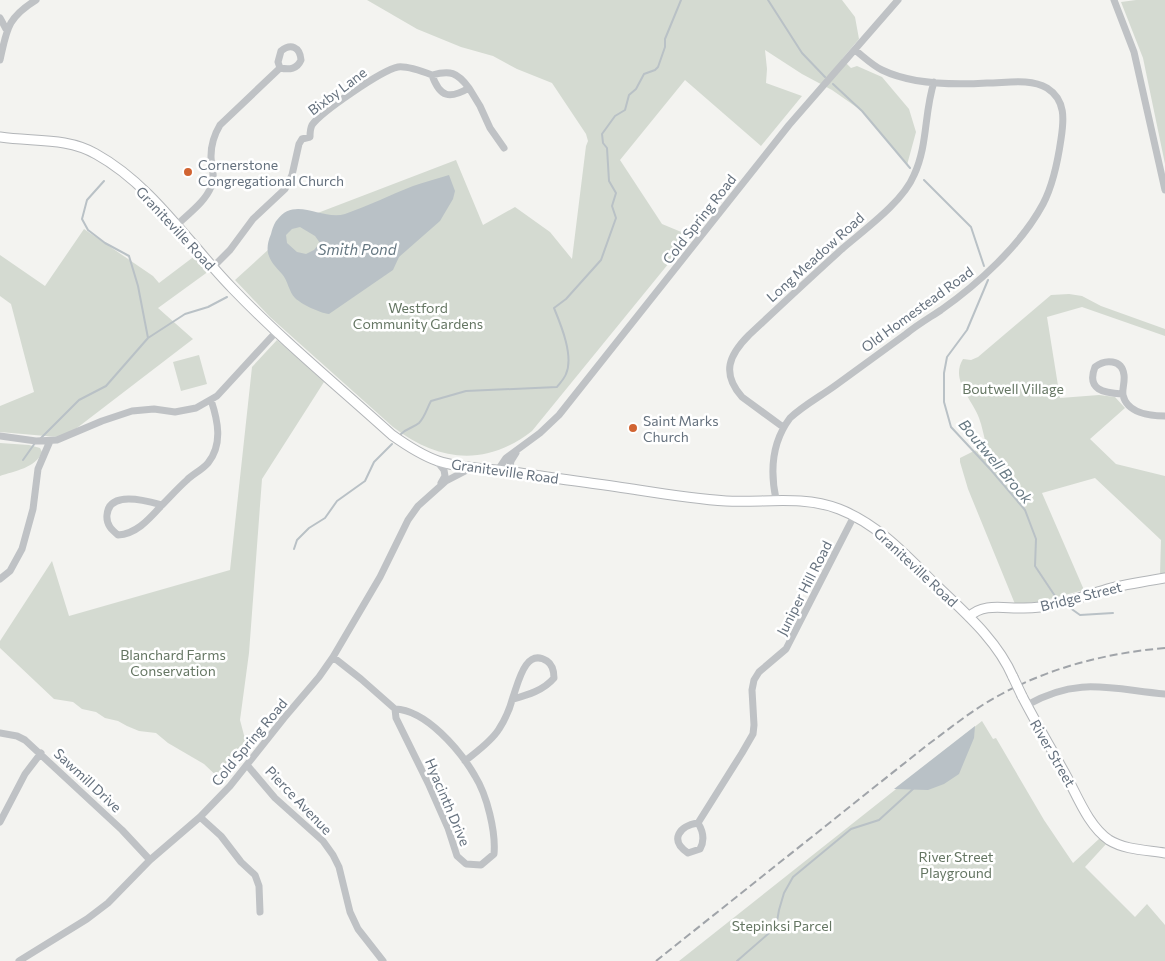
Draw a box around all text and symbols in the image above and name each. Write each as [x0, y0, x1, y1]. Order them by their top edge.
street label: Bixby Lane [304, 63, 370, 119]
place label: Cornerstone Congregational Church [198, 156, 344, 189]
marker: Cornerstone Congregational Church [182, 166, 194, 178]
street label: Cold Spring Road [659, 171, 739, 267]
street label: Graniteville Road [133, 183, 219, 273]
street label: Long Meadow Road [763, 209, 867, 305]
water label: Smith Pond [318, 240, 398, 258]
street label: Old Homestead Road [858, 263, 976, 355]
park label: Westford Community Gardens [353, 299, 483, 332]
park label: Boutwell Village [962, 380, 1064, 397]
place label: Saint Marks Church [643, 412, 719, 445]
water label: Boutwell Brook [955, 415, 1037, 508]
marker: Saint Marks Church [627, 422, 639, 434]
street label: Graniteville Road [450, 455, 560, 487]
street label: Graniteville Road [871, 524, 961, 610]
street label: Juniper Hill Road [773, 538, 835, 638]
street label: Bridge Street [1038, 578, 1124, 614]
park label: Blanchard Farms Conservation [120, 646, 226, 679]
street label: Cold Spring Road [207, 695, 291, 789]
street label: River Street [1027, 716, 1079, 790]
street label: Sawmill Drive [51, 744, 125, 816]
street label: Hyacinth Drive [422, 756, 474, 848]
street label: Pierce Avenue [262, 762, 336, 838]
park label: River Street Playground [918, 848, 994, 881]
park label: Stepinksi Parcel [732, 917, 832, 934]

